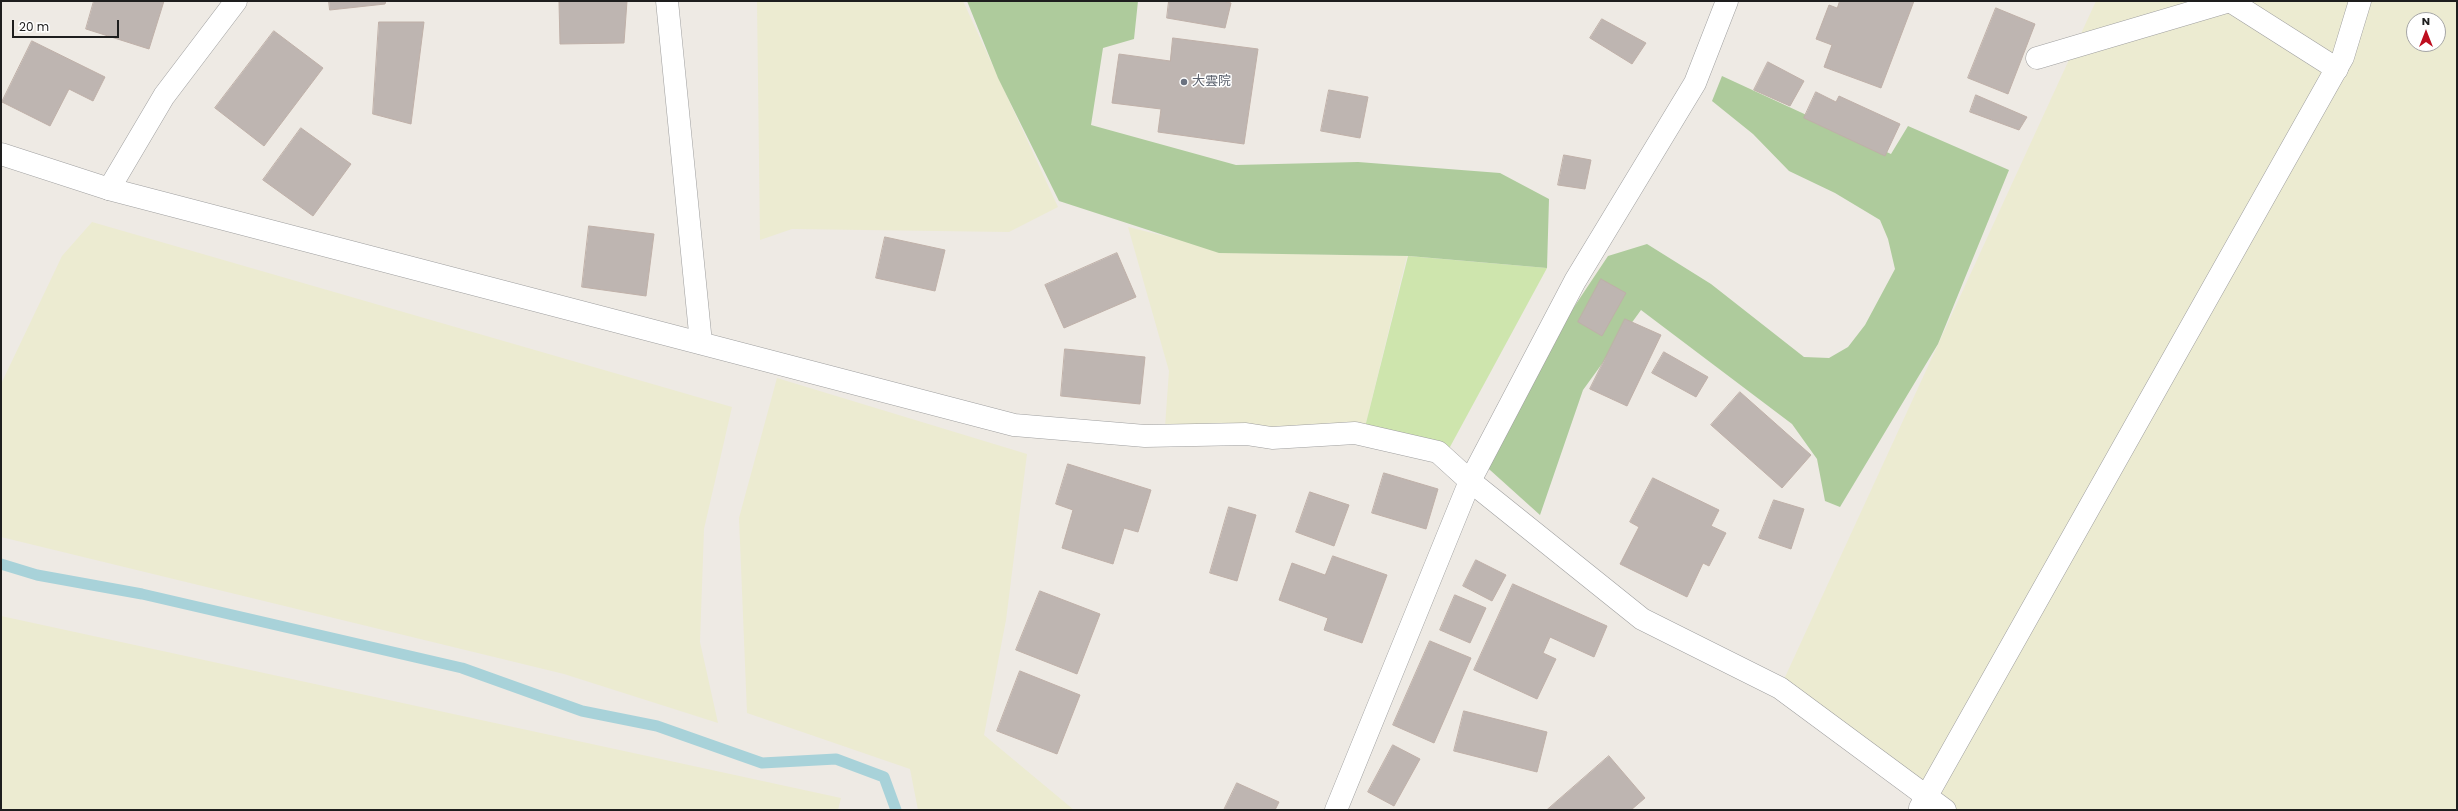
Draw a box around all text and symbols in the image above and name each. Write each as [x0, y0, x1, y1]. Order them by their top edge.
scale bar [14, 12, 121, 38]
north arrow [2406, 12, 2446, 52]
text: N [2422, 13, 2430, 29]
text: 20 m [19, 18, 49, 35]
place label: 大雲院 [1192, 74, 1231, 90]
marker: 大雲院 [1179, 77, 1189, 87]

